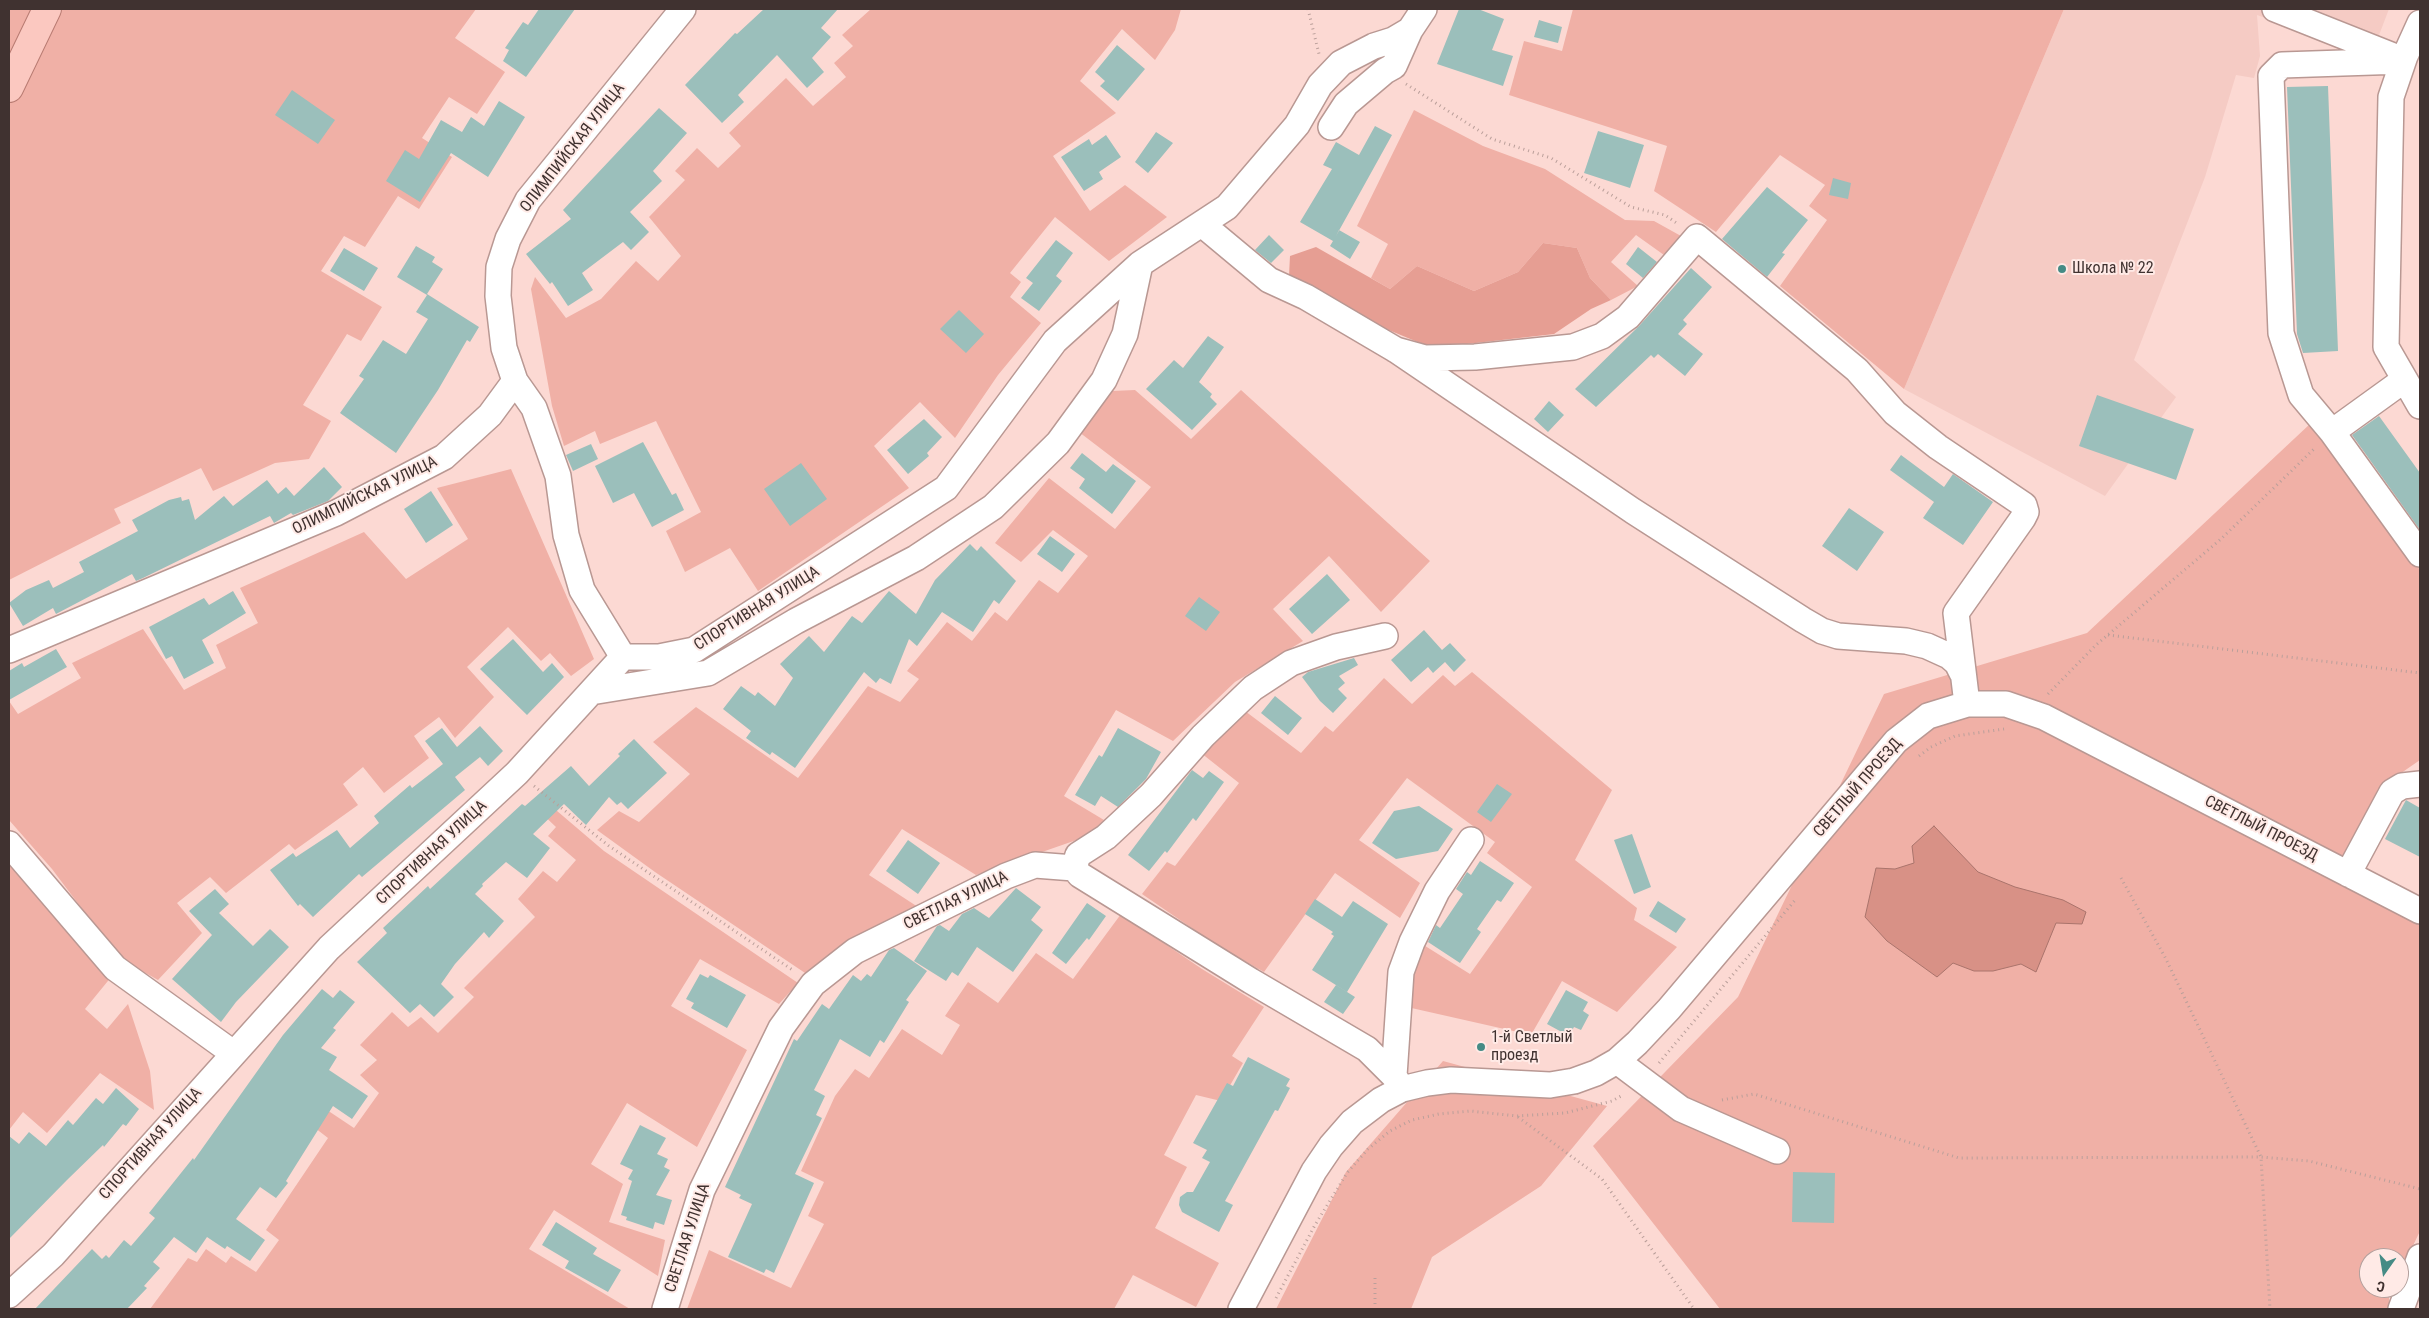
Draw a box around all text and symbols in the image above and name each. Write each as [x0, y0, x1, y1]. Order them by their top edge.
street label: ОЛИМПИЙСКАЯ УЛИЦА [517, 80, 629, 216]
place label: Школа № 22 [2072, 259, 2154, 279]
marker: Школа № 22 [2056, 263, 2068, 275]
street label: ОЛИМПИЙСКАЯ УЛИЦА [290, 453, 440, 539]
street label: СПОРТИВНАЯ УЛИЦА [691, 563, 823, 655]
street label: СВЕТЛЫЙ ПРОЕЗД [1810, 735, 1906, 841]
street label: СВЕТЛЫЙ ПРОЕЗД [2201, 792, 2321, 866]
street label: СПОРТИВНАЯ УЛИЦА [373, 797, 491, 909]
street label: СВЕТЛАЯ УЛИЦА [901, 868, 1011, 934]
place label: 1-й Светлый проезд [1491, 1028, 1573, 1066]
marker: 1-й Светлый проезд [1475, 1041, 1487, 1053]
street label: СПОРТИВНАЯ УЛИЦА [96, 1084, 206, 1204]
street label: СВЕТЛАЯ УЛИЦА [661, 1181, 715, 1295]
north arrow [2359, 1248, 2409, 1298]
text: С [2375, 1278, 2387, 1295]

